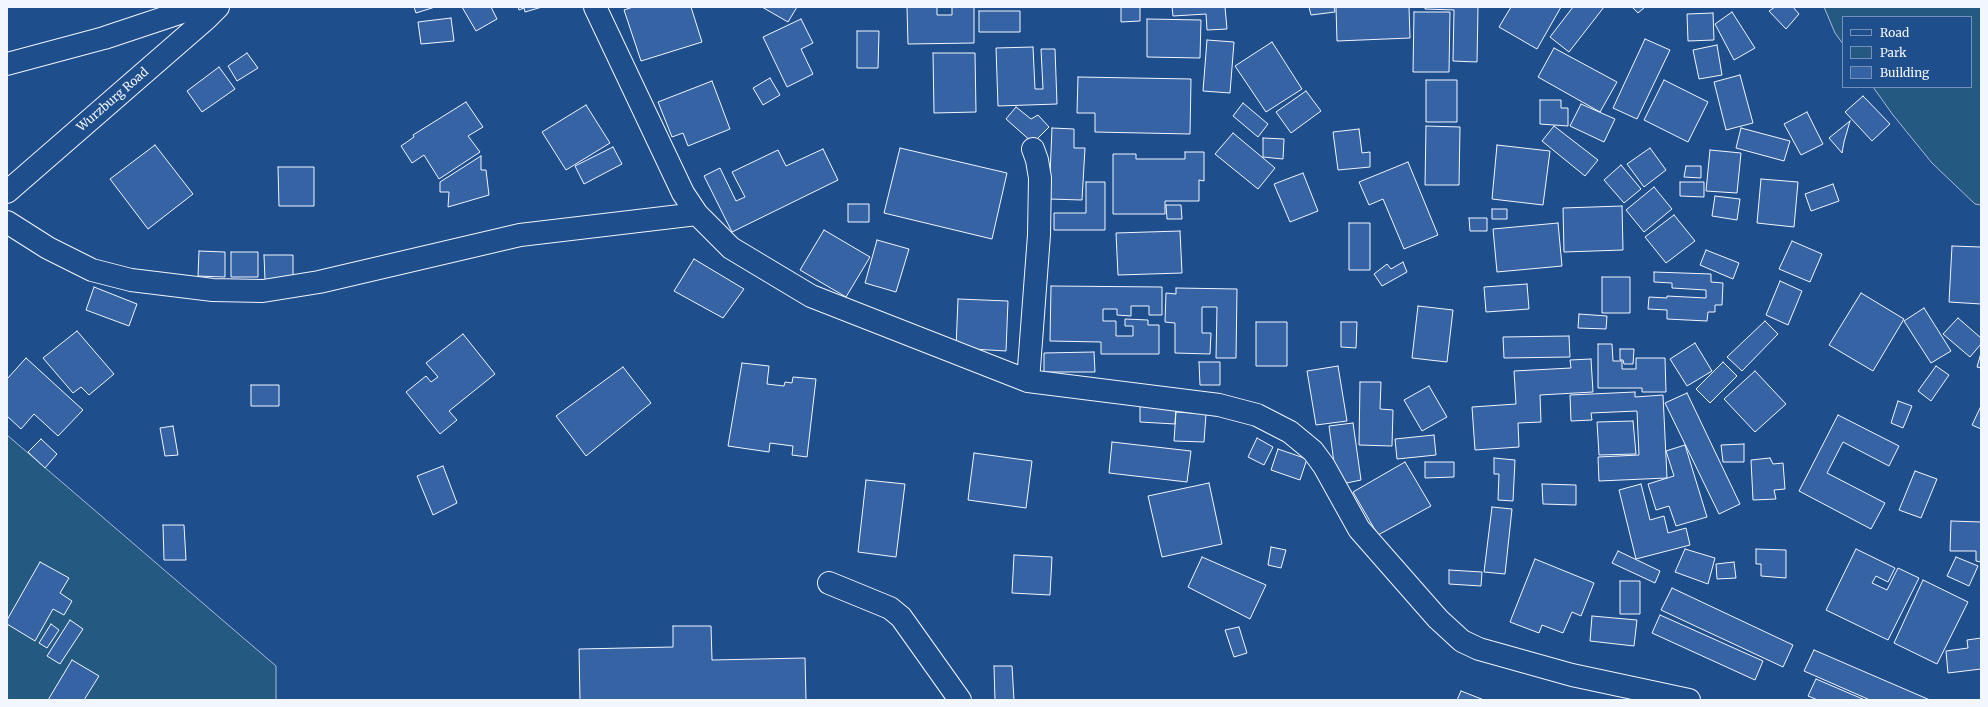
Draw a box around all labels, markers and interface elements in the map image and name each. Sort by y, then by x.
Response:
legend [1842,16,1972,88]
text: Road [1880,25,1909,40]
text: Park [1880,45,1907,60]
street label: Wurzburg Road [74,65,152,135]
text: Building [1880,65,1929,80]

